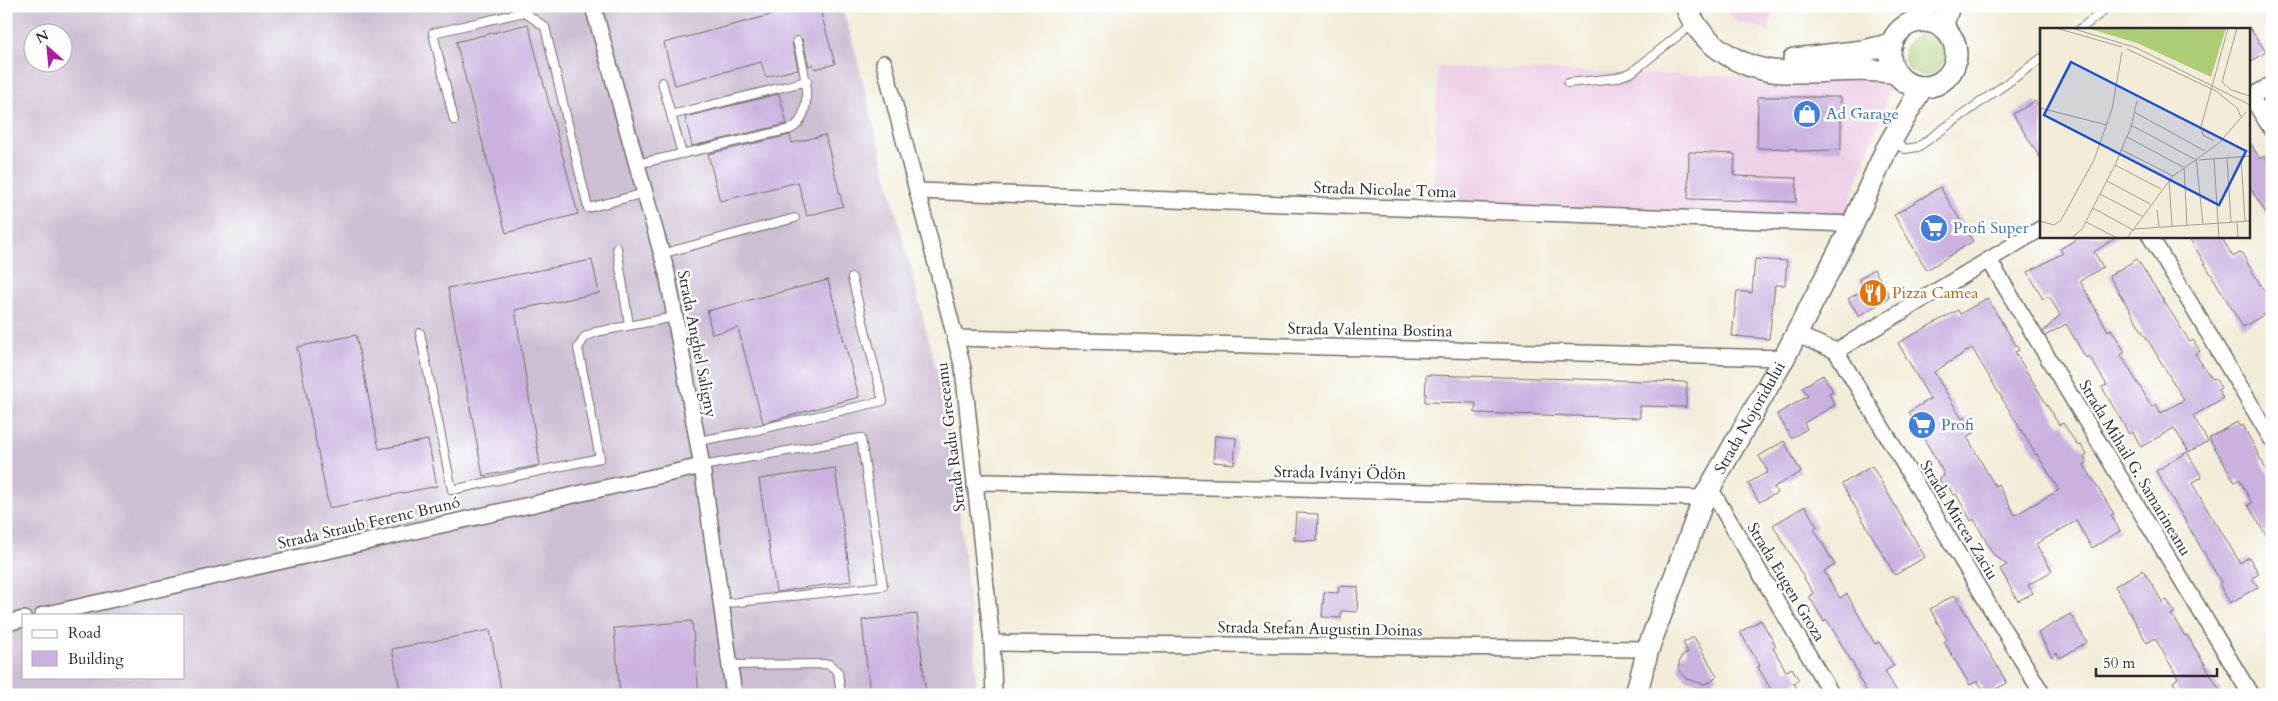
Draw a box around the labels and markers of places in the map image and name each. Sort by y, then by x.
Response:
shop icon: Ad Garage [1792,99,1822,129]
place label: Ad Garage [1826,103,1899,125]
supermarket icon: Profi Super [1919,213,1949,243]
place label: Profi Super [1953,217,2029,239]
restaurant icon: Pizza Camea [1858,278,1888,308]
place label: Pizza Camea [1892,282,1978,304]
supermarket icon: Profi [1907,410,1937,440]
place label: Profi [1941,414,1974,436]

